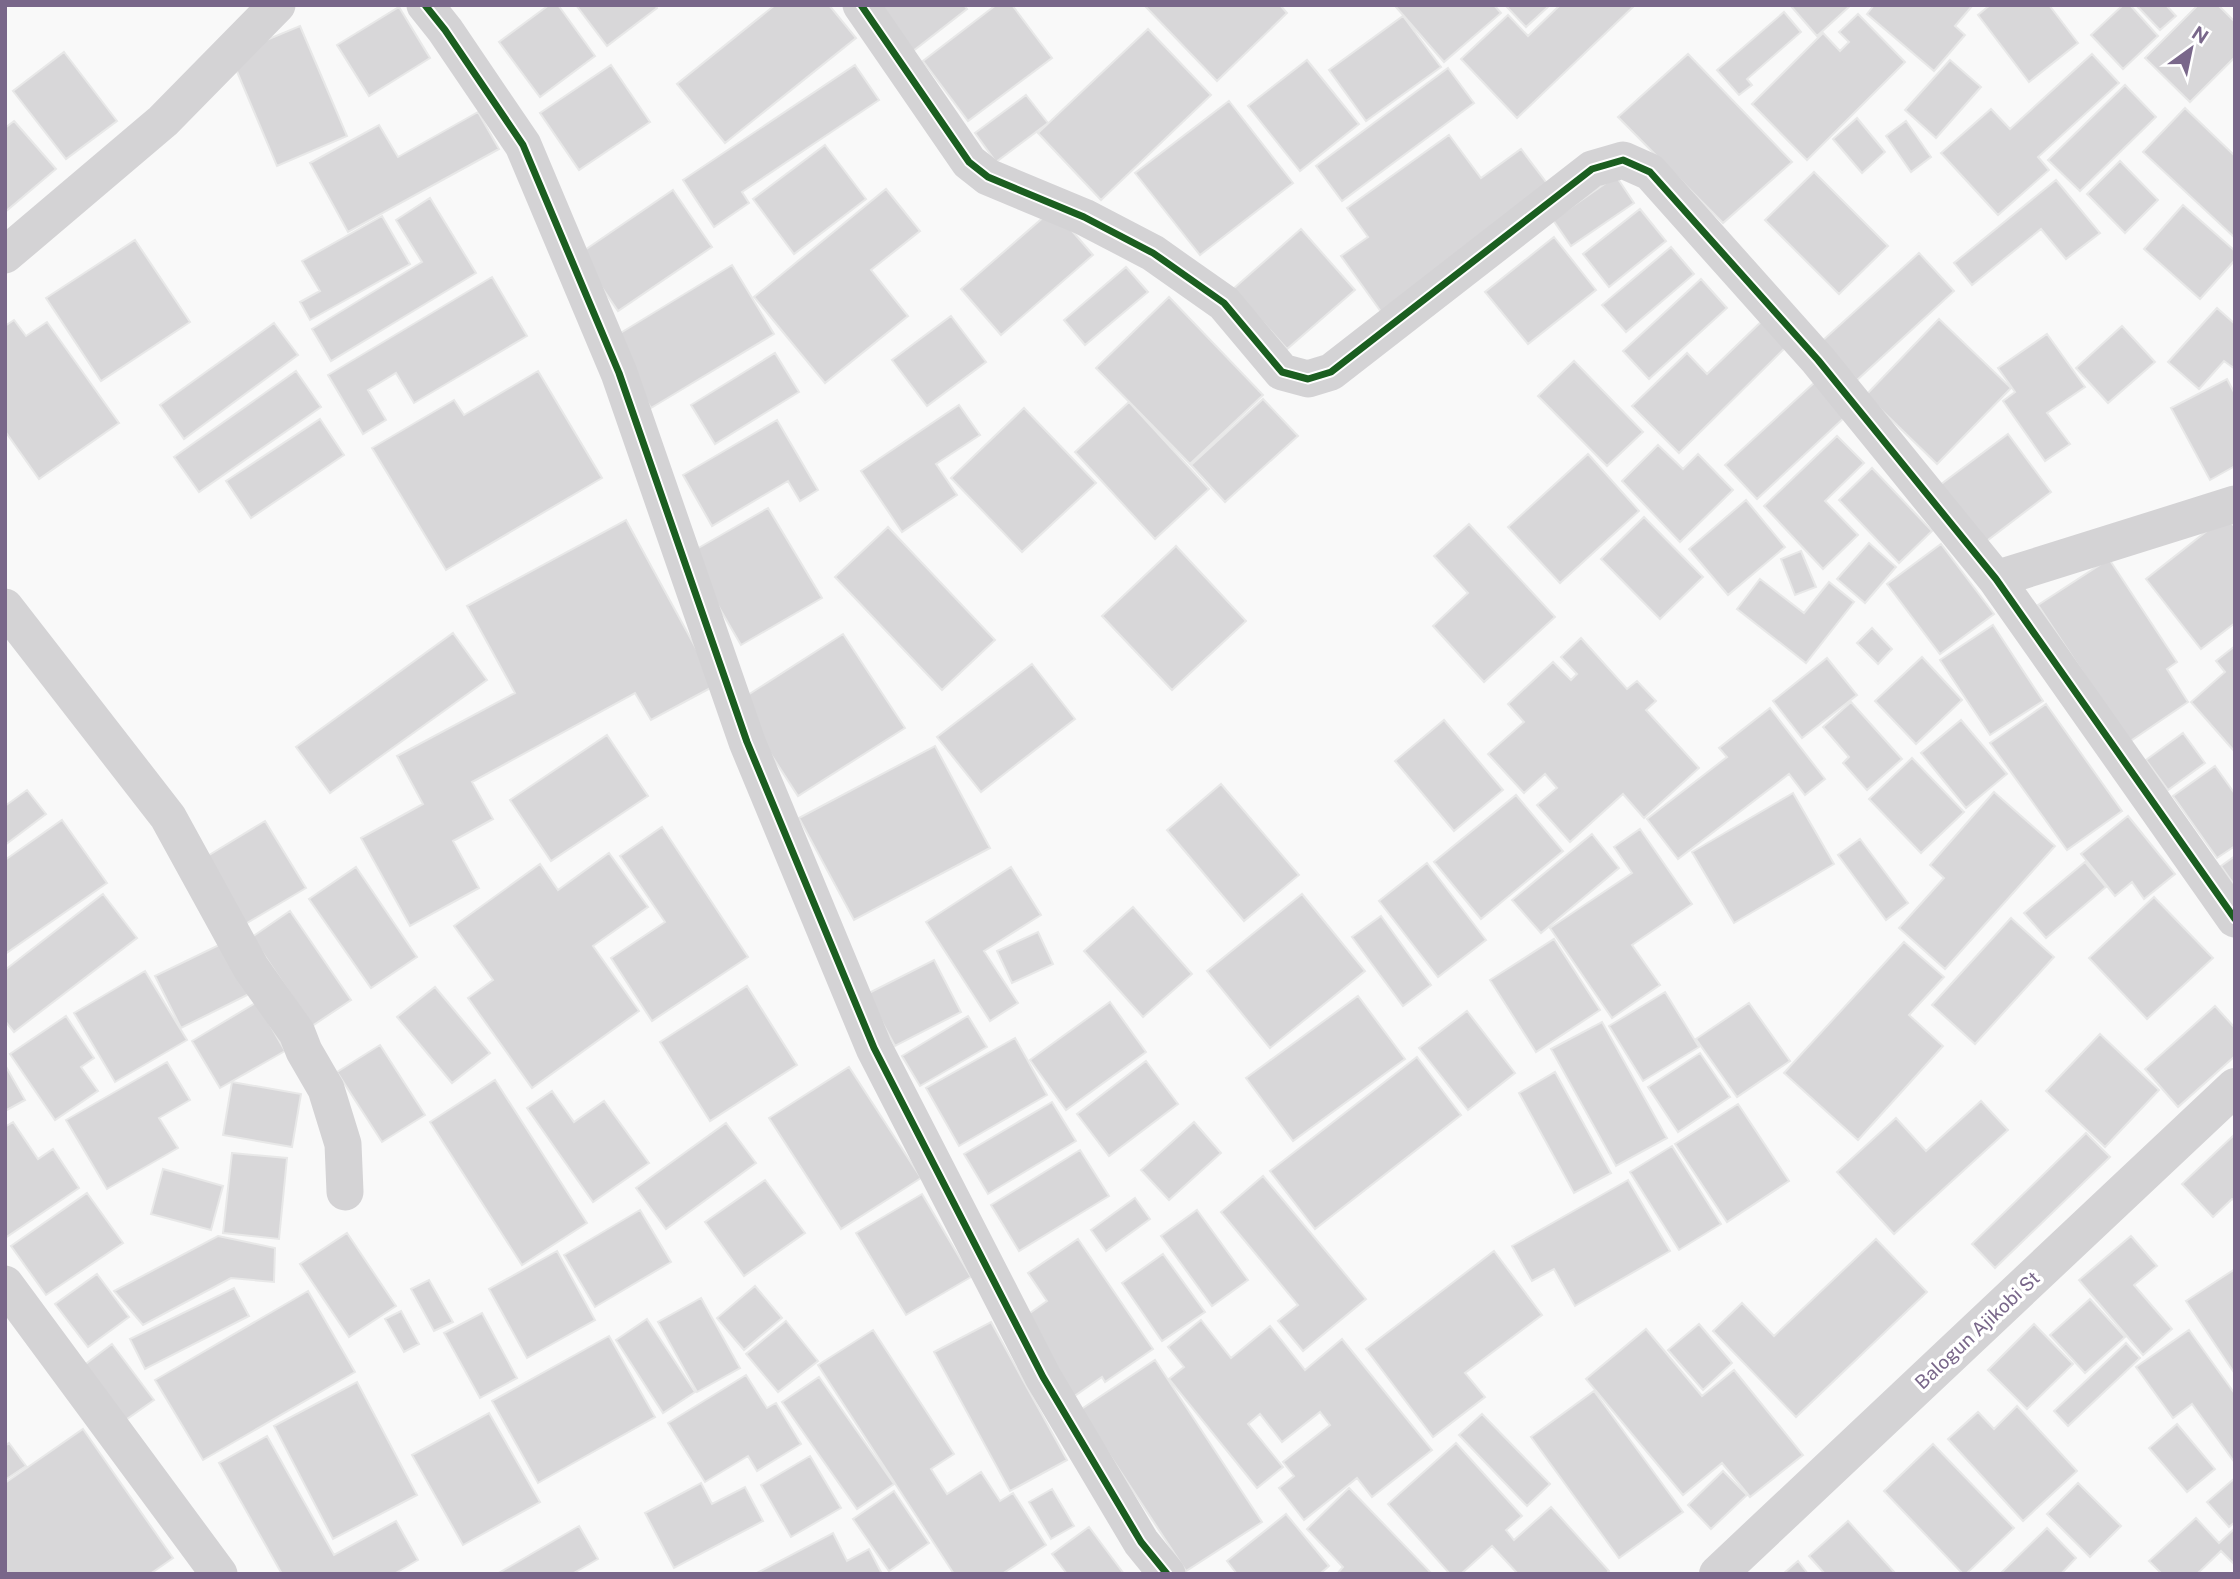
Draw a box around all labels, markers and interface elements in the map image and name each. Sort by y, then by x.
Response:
north arrow [2156,14,2226,84]
text: N [2188,21,2212,48]
street label: Balogun Ajikobi St [1910,1267,2044,1393]

